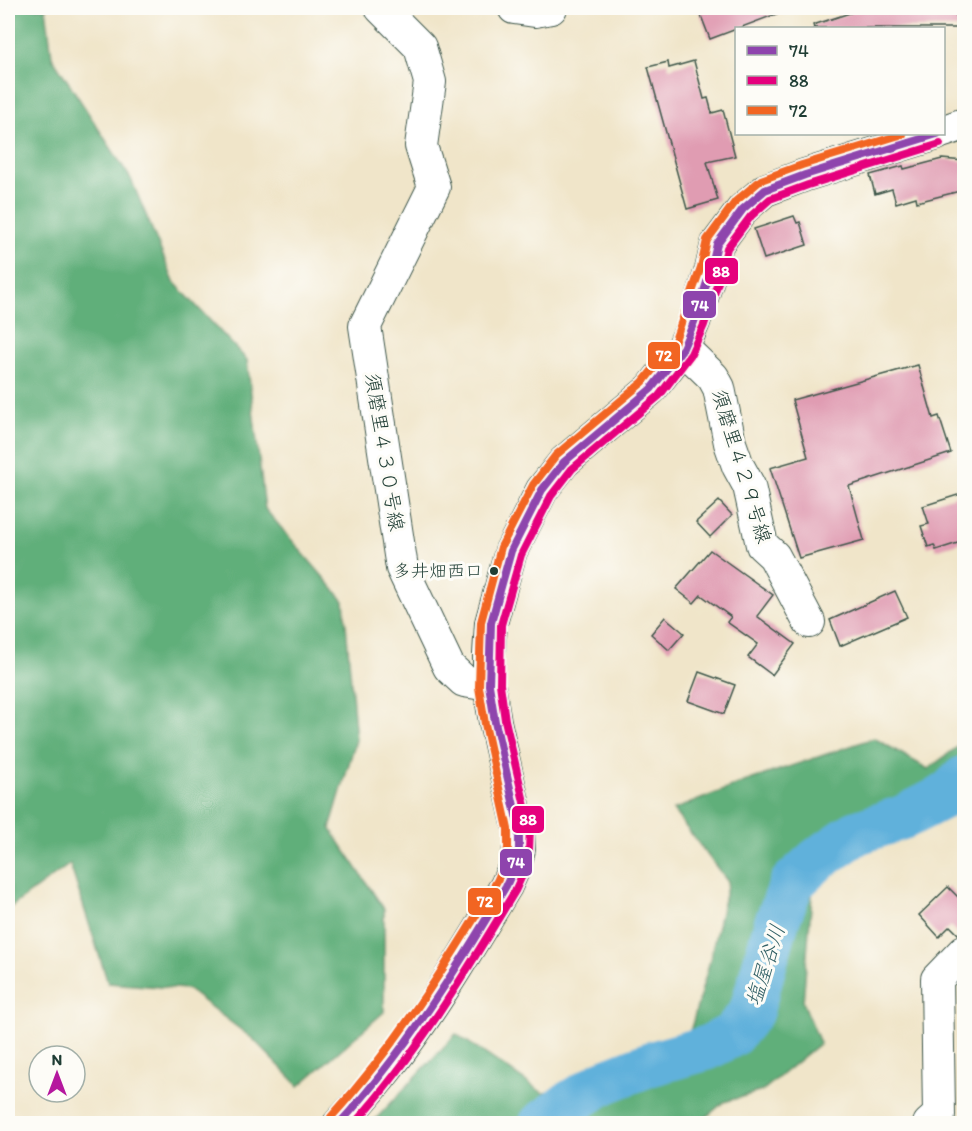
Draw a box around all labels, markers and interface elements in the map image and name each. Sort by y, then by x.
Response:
legend [735,27,945,135]
text: 74 [789,40,809,62]
text: 88 [789,70,809,92]
text: 72 [789,100,808,122]
line badge: 88 [704,257,739,285]
text: 88 [712,262,730,281]
line badge: 74 [682,290,717,319]
text: 74 [690,296,709,315]
line badge: 72 [647,341,681,370]
text: 72 [655,346,673,365]
street label: 須磨里４３０号線 [361,371,409,533]
street label: 須磨里４２９号線 [707,386,777,546]
place label: 多井畑西口 [393,560,483,582]
marker: 多井畑西口 [488,565,500,577]
line badge: 88 [511,805,545,834]
text: 88 [519,810,537,829]
line badge: 74 [499,848,533,877]
text: 74 [506,853,525,872]
line badge: 72 [467,887,502,916]
text: 72 [476,892,494,911]
water label: 塩屋谷川 [740,921,790,1009]
north arrow [27,1044,87,1104]
text: N [52,1050,62,1069]

